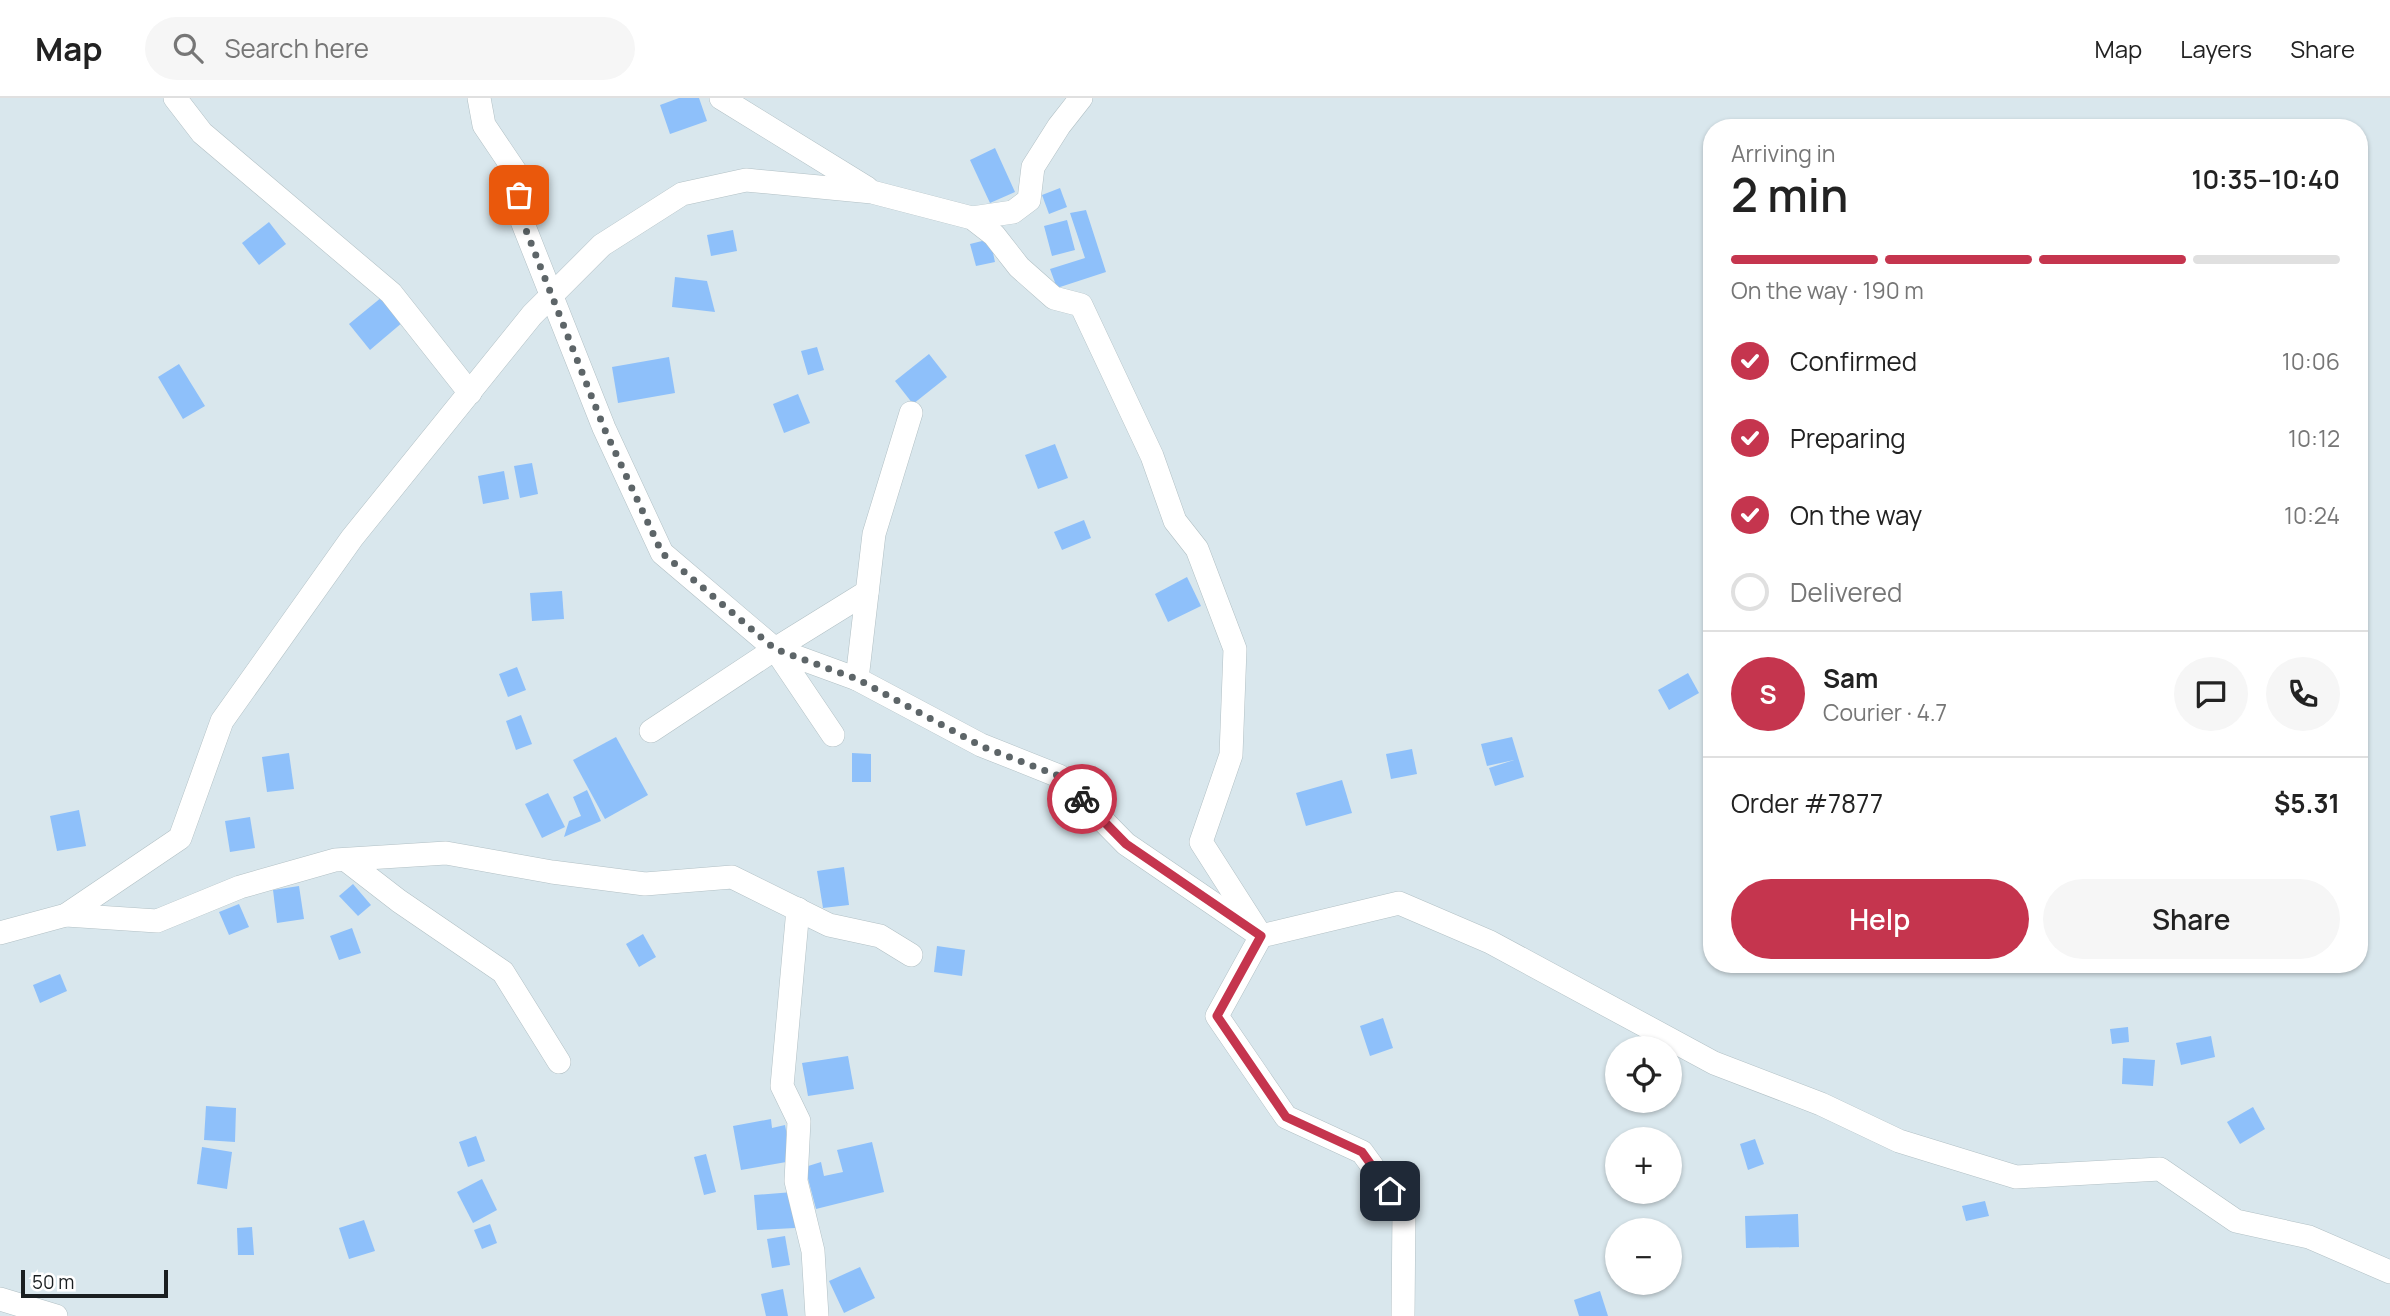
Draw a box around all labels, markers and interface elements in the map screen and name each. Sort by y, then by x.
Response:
search box [145,17,635,80]
text: Map [35,26,103,71]
icon: search [169,29,207,67]
text: Search here [225,30,369,66]
text: Map [2095,32,2142,65]
text: Layers [2180,32,2252,65]
text: Share [2290,32,2355,65]
text: Arriving in [1731,137,1836,169]
text: 10:35–10:40 [2191,161,2340,197]
text: 2 min [1731,163,1848,226]
pin [489,165,549,225]
icon: bag [500,176,538,214]
text: On the way · 190 m [1731,274,1924,306]
icon: check [1731,342,1769,380]
text: Confirmed [1790,343,1917,379]
text: 10:06 [2282,345,2340,377]
icon: check [1731,419,1769,457]
text: Preparing [1790,420,1906,456]
text: 10:12 [2288,422,2340,454]
icon: check [1731,496,1769,534]
text: On the way [1790,497,1922,533]
text: 10:24 [2284,499,2340,531]
text: Delivered [1790,574,1902,610]
button: chat [2174,657,2248,731]
button: phone [2266,657,2340,731]
text: Sam [1823,660,1878,696]
text: S [1759,676,1777,712]
text: Courier · 4.7 [1823,696,1947,728]
courier [1047,764,1117,834]
icon: bike [1063,780,1101,818]
text: Order #7877 [1731,785,1883,821]
text: $5.31 [2274,785,2340,821]
button: Help [1731,879,2029,959]
button: Share [2043,879,2340,959]
map controls [1605,1036,1682,1295]
button: locate [1605,1036,1682,1113]
button: + [1605,1127,1682,1204]
pin [1360,1161,1420,1221]
icon: home [1371,1172,1409,1210]
button: − [1605,1218,1682,1295]
scale bar [21,1267,168,1299]
text: 50 m [32,1269,74,1295]

